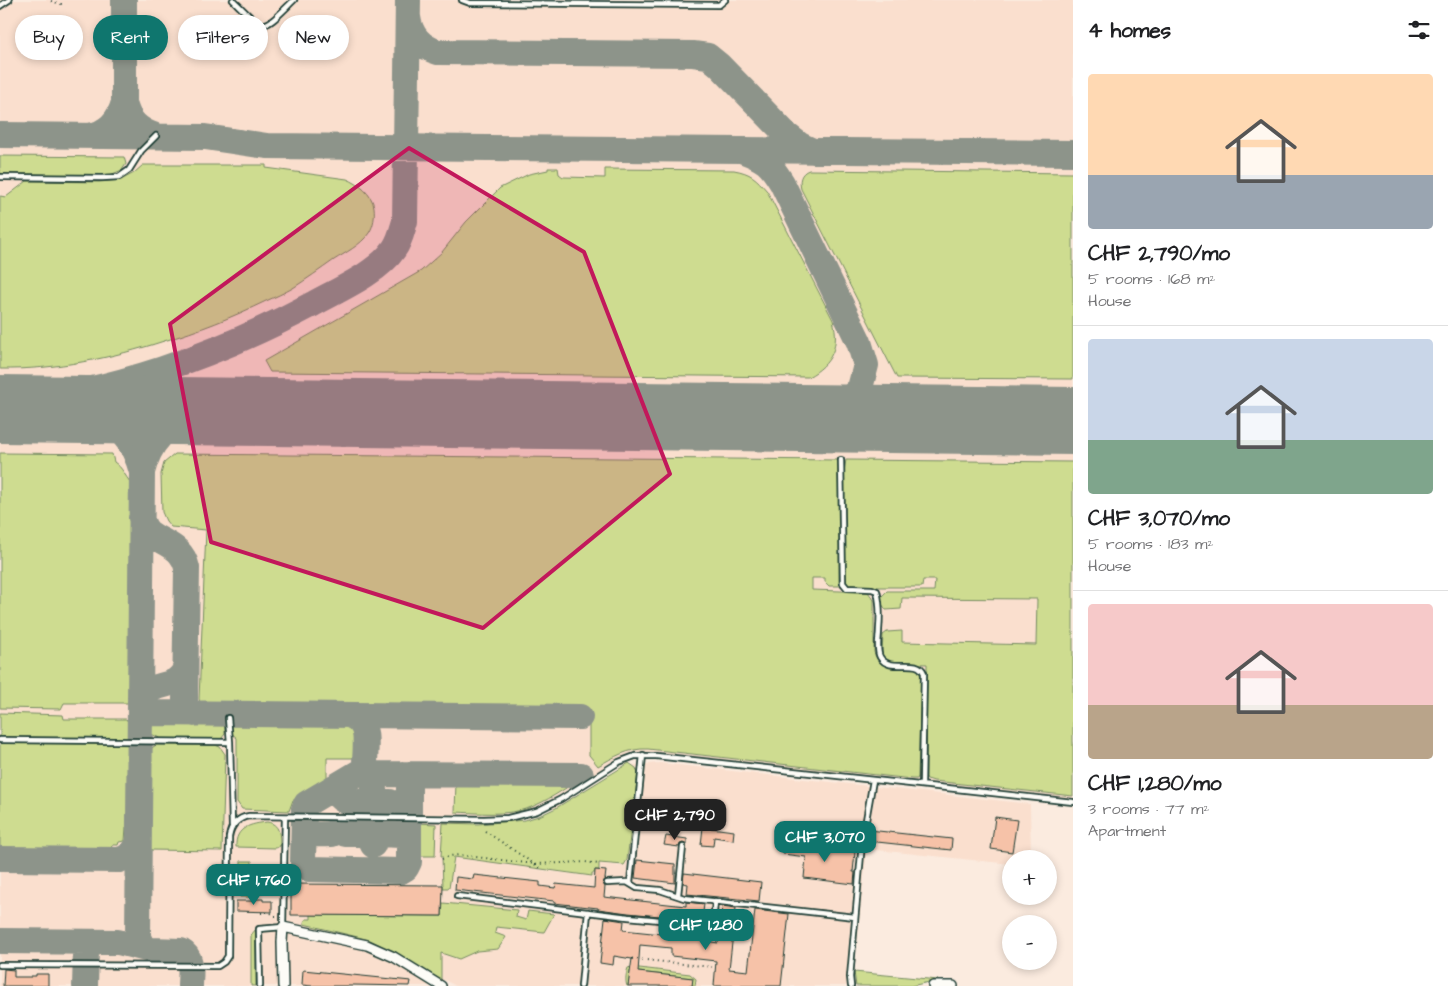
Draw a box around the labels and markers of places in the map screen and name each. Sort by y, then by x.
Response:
pin: CHF 2,790 [618,798,732,841]
pin: CHF 3,070 [768,820,882,863]
pin: CHF 1,760 [197,864,311,906]
pin: CHF 1,280 [649,908,763,951]

